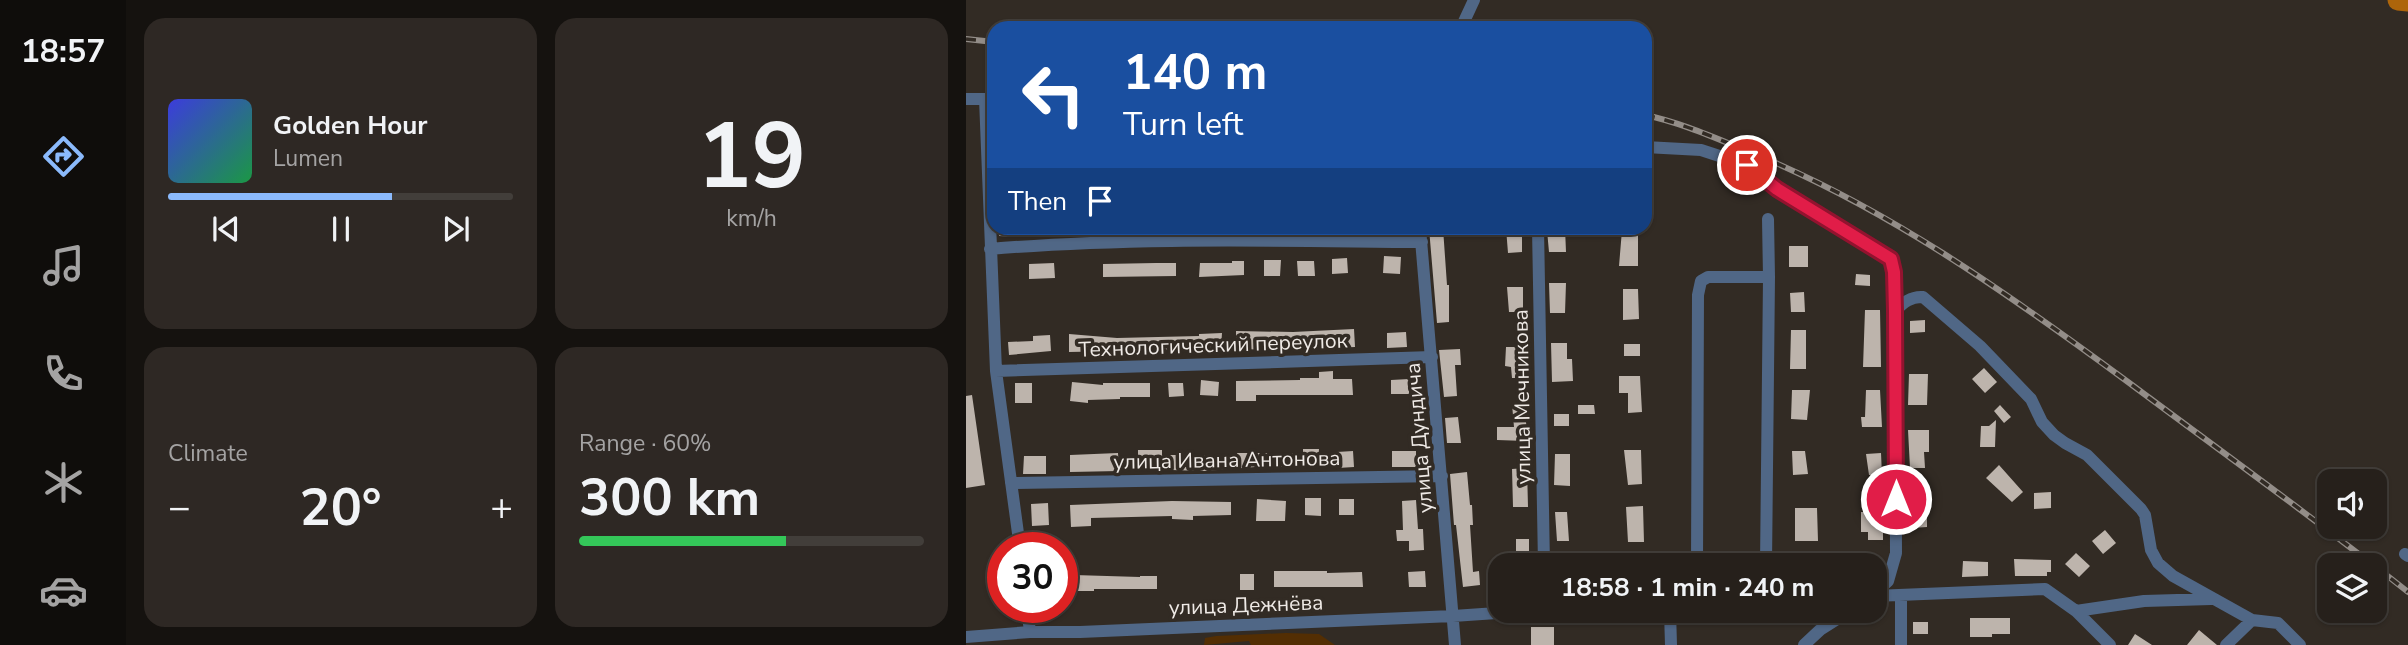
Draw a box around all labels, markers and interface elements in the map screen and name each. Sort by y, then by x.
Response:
text: 18:57 [21,30,105,73]
text: 140 m [1123,39,1267,106]
icon: left [1008,49,1099,140]
text: 19 [697,95,806,219]
text: Turn left [1123,103,1243,146]
text: Golden Hour [273,108,428,143]
icon: directions [39,132,88,181]
pin [1717,135,1777,195]
text: Lumen [273,143,343,174]
icon: arrive [1728,146,1766,184]
icon: arrive [1081,182,1119,220]
text: Then [1008,184,1067,219]
text: km/h [726,203,777,234]
icon: previous [207,210,245,248]
icon: pause [322,210,360,248]
icon: next [437,210,475,248]
icon: music [39,241,88,290]
street label: улица Мечникова [1506,309,1538,485]
street label: Технологический переулок [1078,326,1349,364]
icon: phone [39,349,88,398]
street label: улица Дундича [1398,362,1440,514]
text: Range · 60% [579,428,711,459]
text: Climate [168,438,248,469]
street label: улица Ивана Антонова [1113,444,1341,476]
icon: climate [39,458,88,507]
text: 300 km [579,462,760,533]
position arrow [1859,462,1933,536]
map controls [2317,469,2387,623]
button: sound [2317,469,2387,539]
text: 20° [299,472,382,543]
text: − [168,482,191,533]
text: + [490,482,513,533]
speed limit sign: 30 [987,532,1078,623]
button: layers [2317,553,2387,623]
icon: car [39,566,88,615]
text: 18:58 · 1 min · 240 m [1561,570,1814,605]
street label: улица Дежнёва [1168,588,1324,622]

